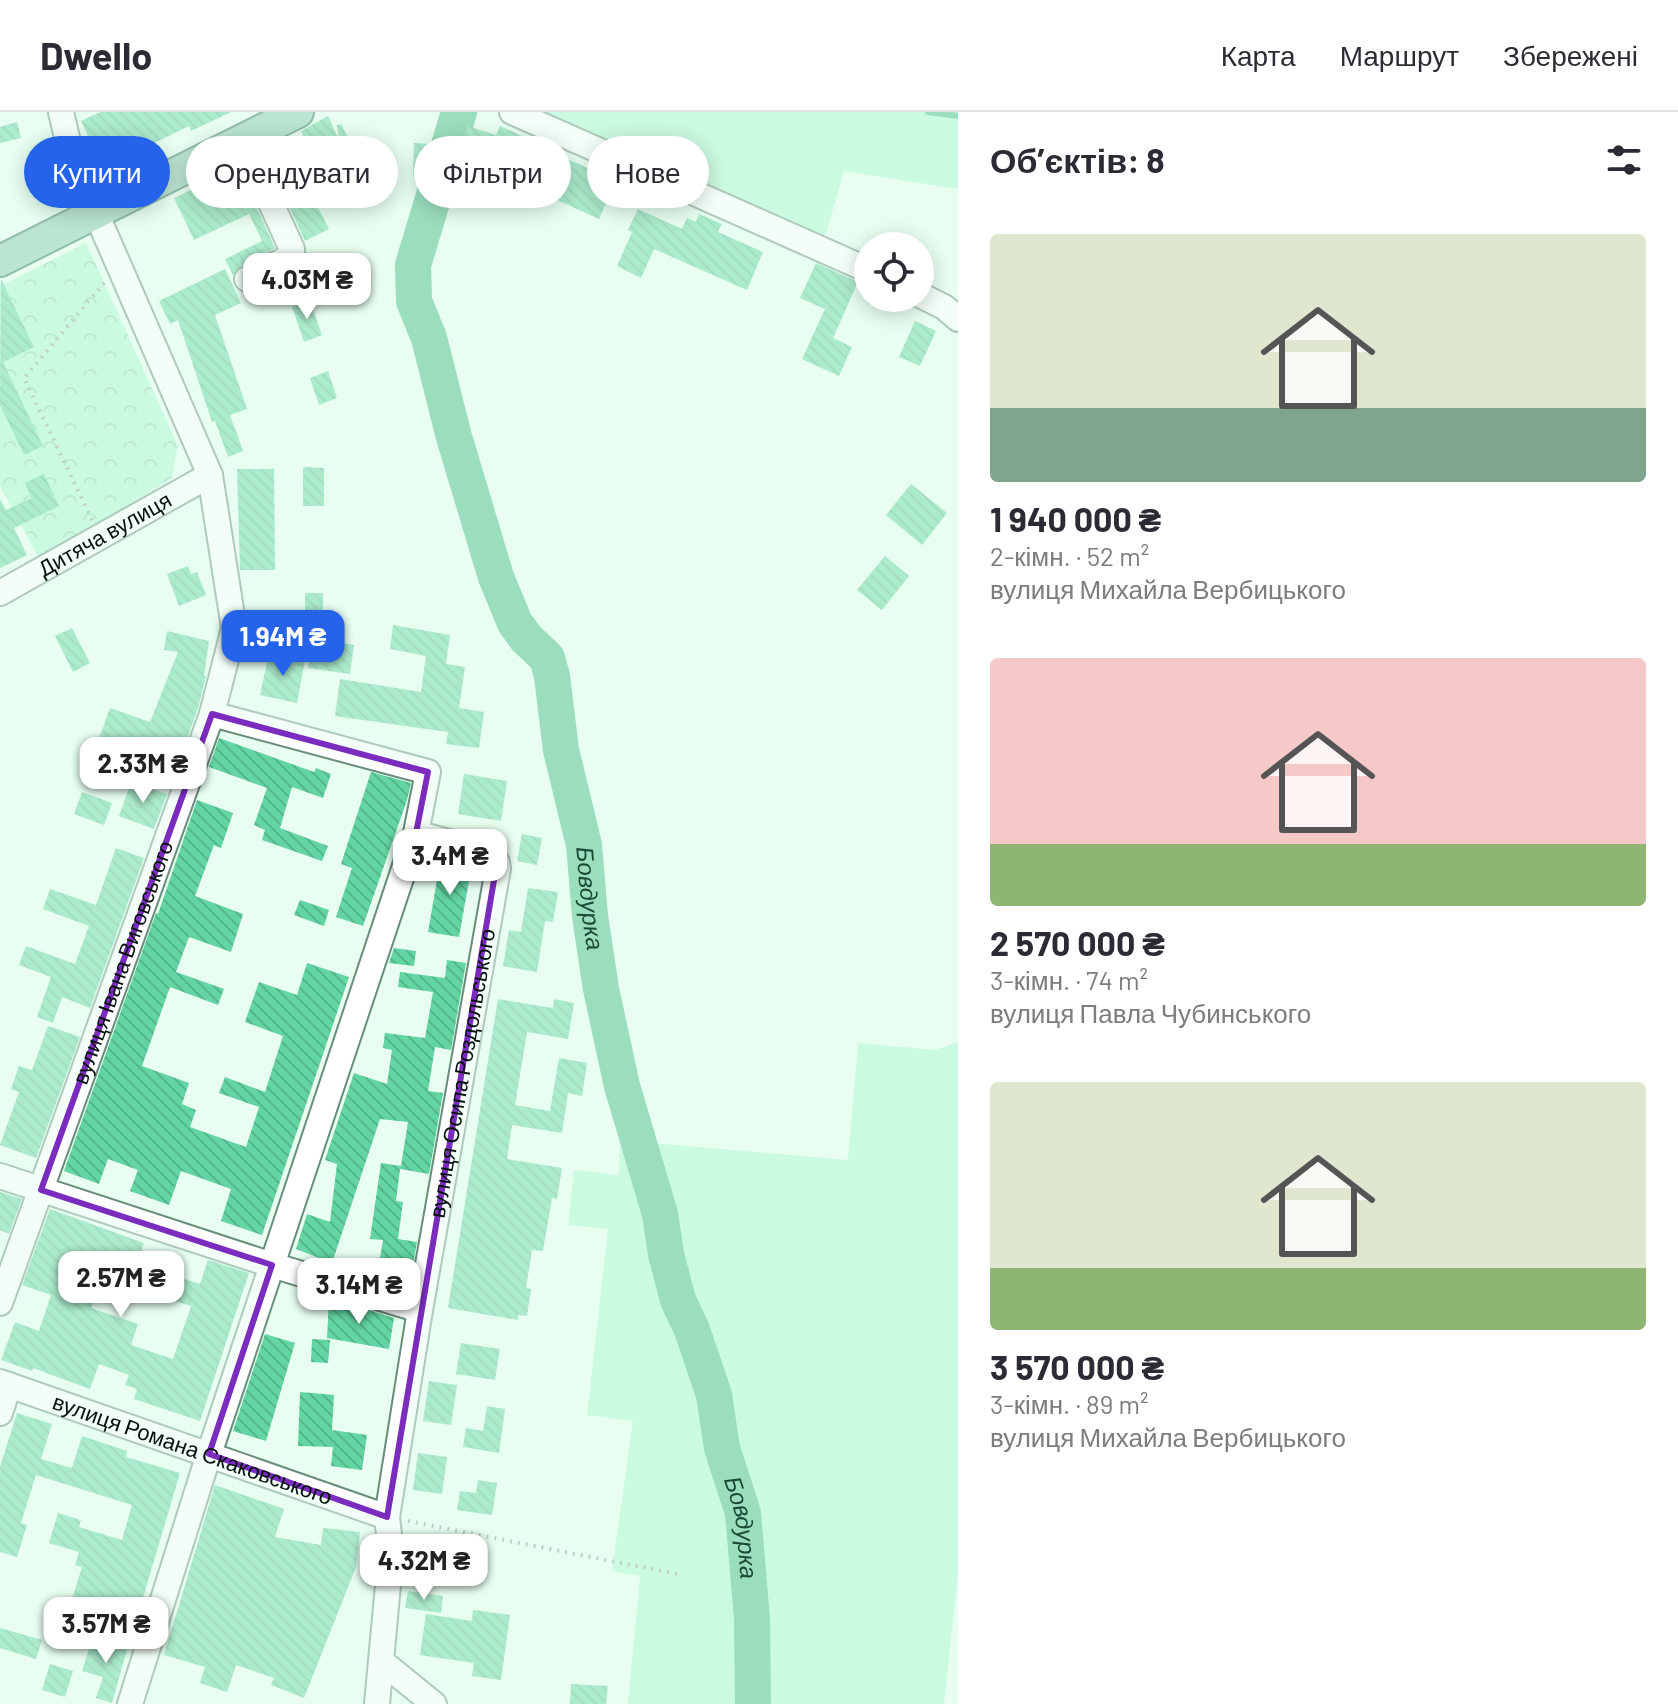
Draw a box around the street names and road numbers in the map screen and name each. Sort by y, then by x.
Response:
street label: Дитяча вулиця [33,486,175,582]
street label: вулиця Івана Виговського [66,837,177,1087]
street label: вулиця Осипа Роздольського [423,926,499,1220]
street label: вулиця Романа Скаковського [50,1388,336,1509]

